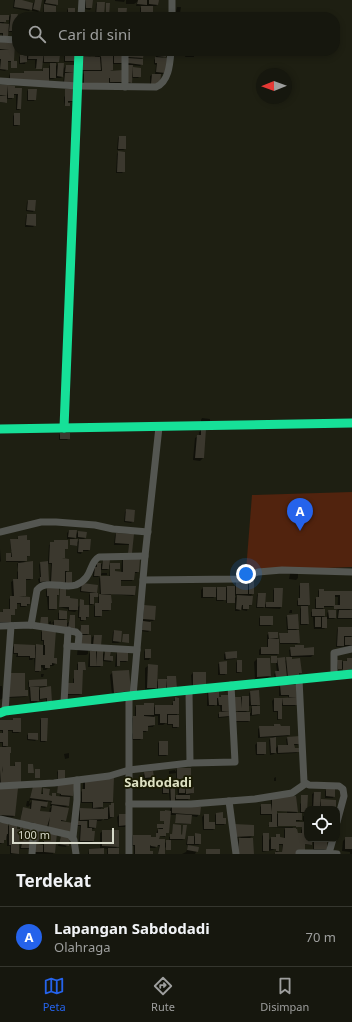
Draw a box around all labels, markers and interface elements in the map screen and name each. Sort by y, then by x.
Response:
search box [12,12,340,56]
icon: search [26,23,48,45]
text: Cari di sini [58,24,131,44]
north arrow [256,68,292,104]
pin: A [287,498,313,531]
your location [236,564,256,584]
district label: Sabdodadi [124,773,192,791]
map controls [304,806,340,842]
button: locate [304,806,340,842]
scale bar [12,826,114,845]
text: 100 m [18,827,50,842]
text: Terdekat [16,869,91,892]
text: Lapangan Sabdodadi [54,918,210,938]
text: A [25,928,34,946]
text: 70 m [306,928,336,946]
text: Olahraga [54,938,111,956]
tab: Peta [43,975,66,1014]
tab: Rute [151,975,175,1014]
tab: Disimpan [260,975,309,1014]

